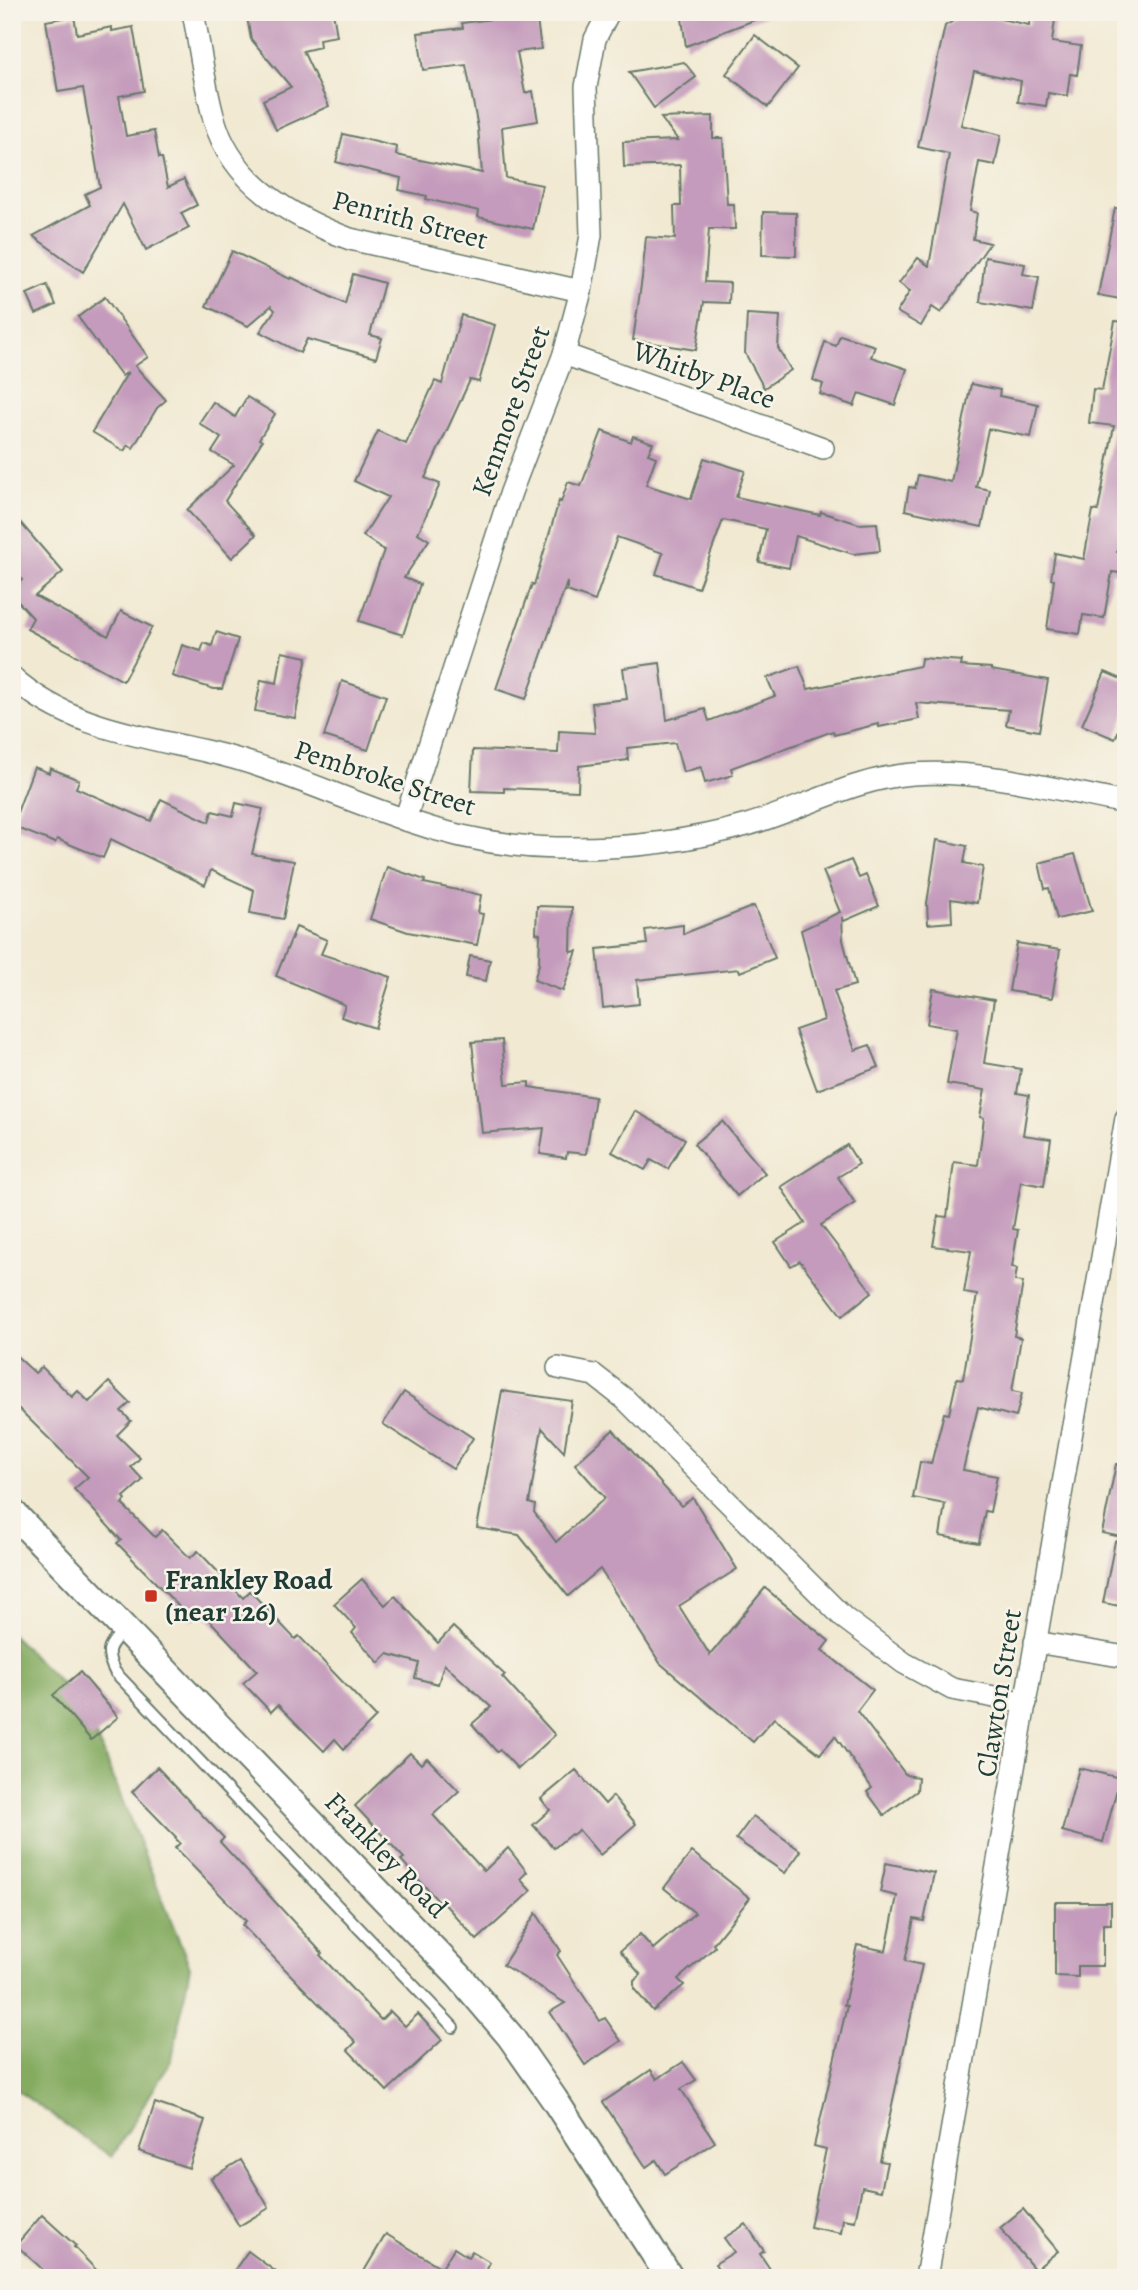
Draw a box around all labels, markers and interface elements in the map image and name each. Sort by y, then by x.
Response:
street label: Penrith Street [328,181,492,259]
street label: Kenmore Street [462,320,560,502]
street label: Whitby Place [627,331,781,418]
street label: Pembroke Street [289,731,481,825]
place label: Frankley Road (near 126) [165,1561,334,1631]
marker: Frankley Road (near 126) [143,1588,159,1604]
street label: Clawton Street [967,1606,1031,1780]
street label: Frankley Road [316,1783,457,1927]

